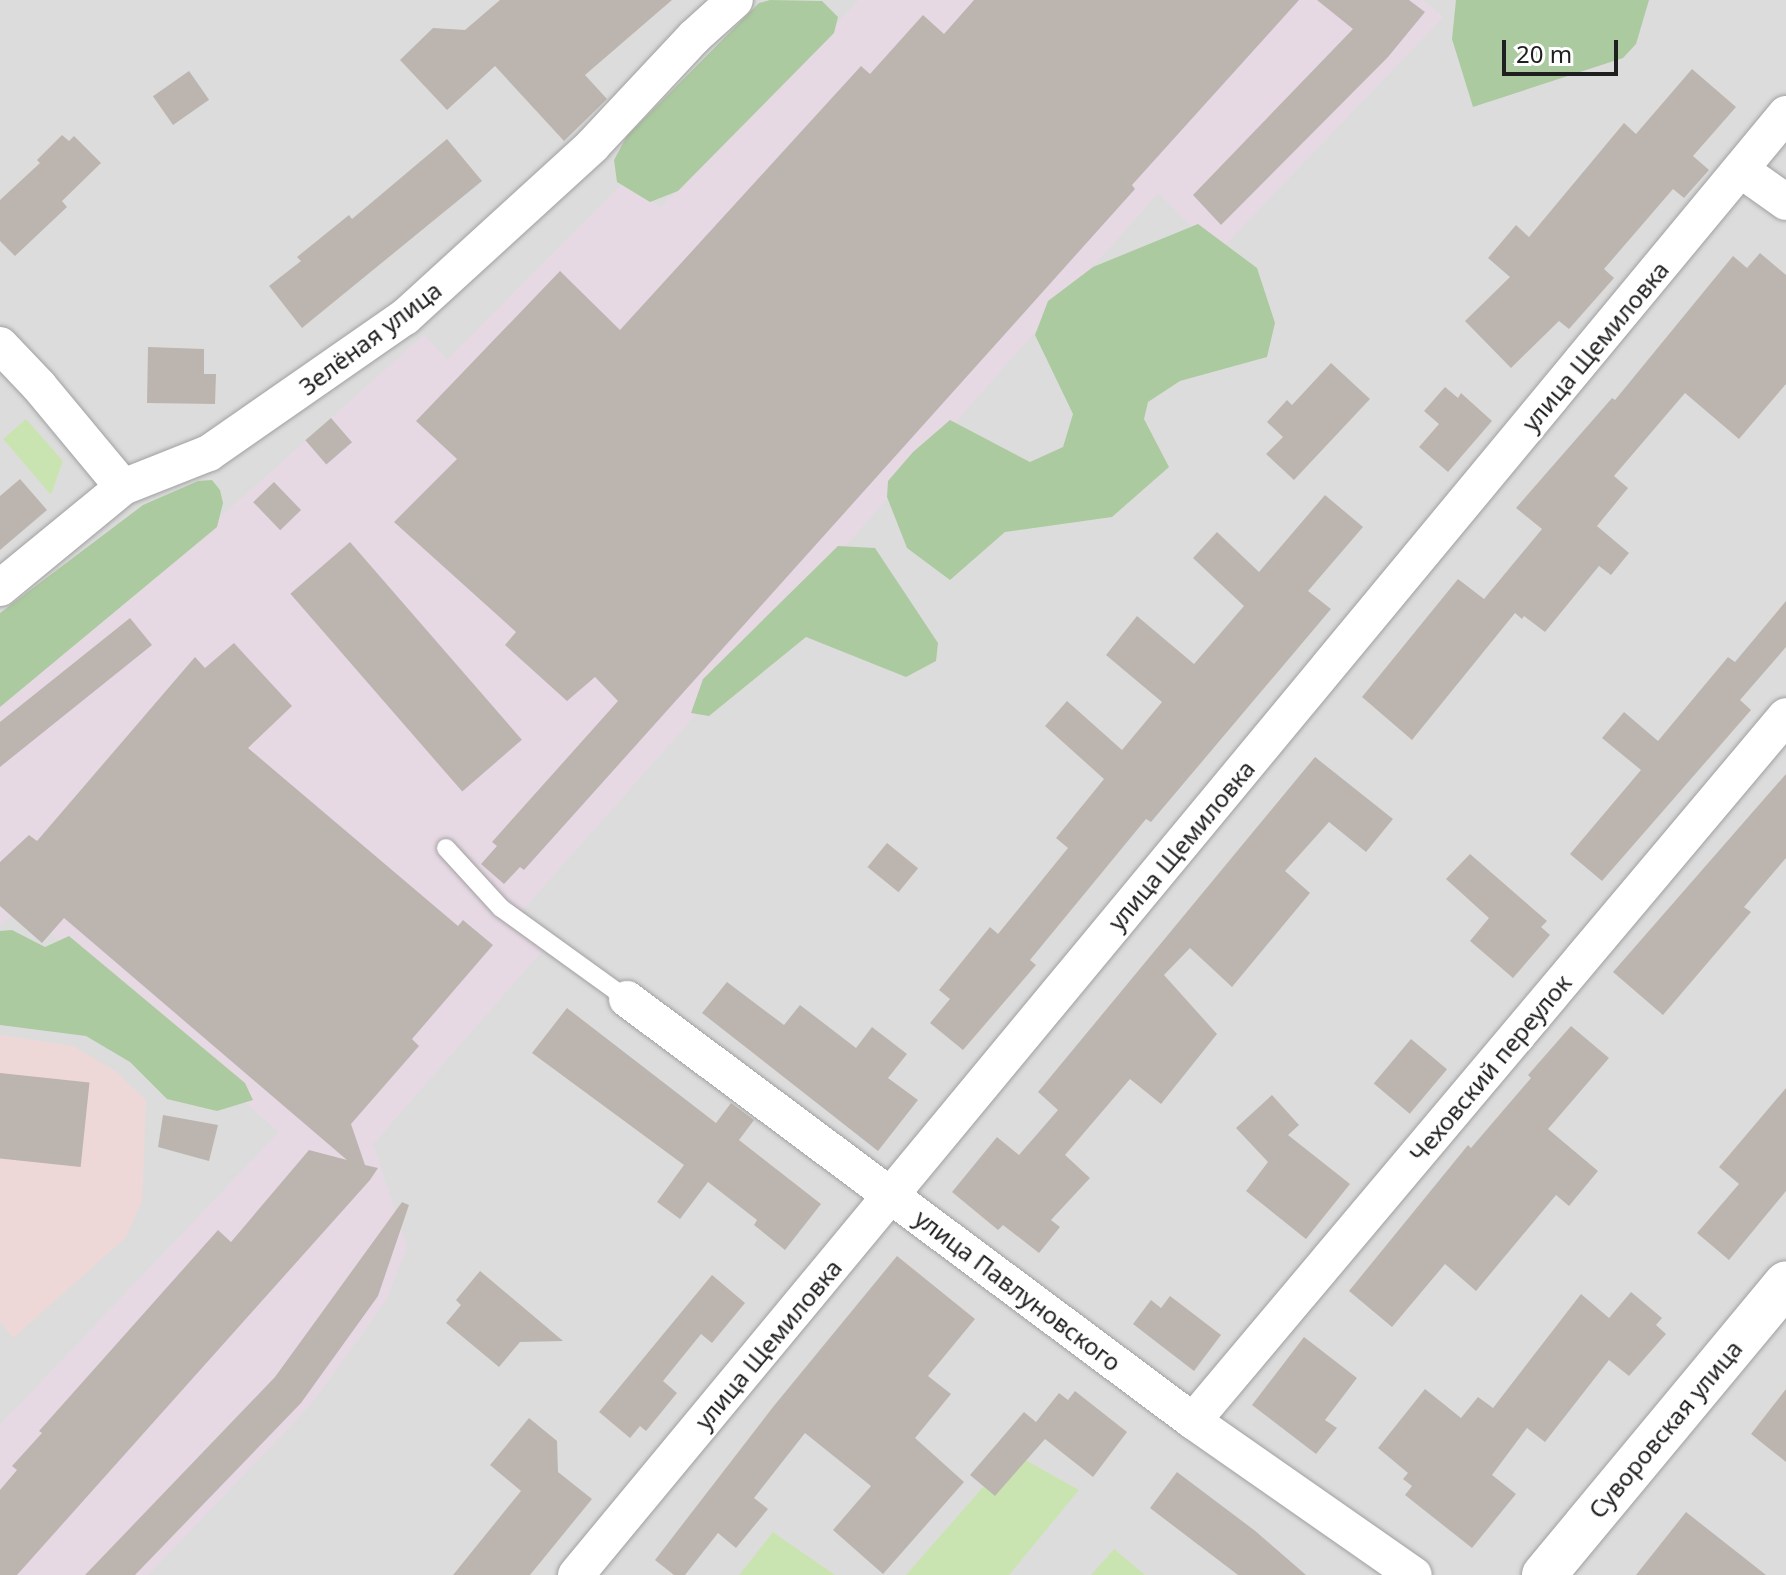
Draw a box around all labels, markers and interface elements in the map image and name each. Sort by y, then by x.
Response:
scale bar [1506,24,1622,74]
text: 20 m [1516,37,1572,70]
street label: улица Щемиловка [1516,255,1674,437]
street label: Зелёная улица [293,275,447,401]
street label: улица Щемиловка [1102,754,1260,936]
street label: Чеховский переулок [1403,968,1577,1168]
street label: улица Павлуновского [909,1203,1127,1377]
street label: улица Щемиловка [689,1253,847,1435]
street label: Суворовская улица [1582,1334,1748,1524]

